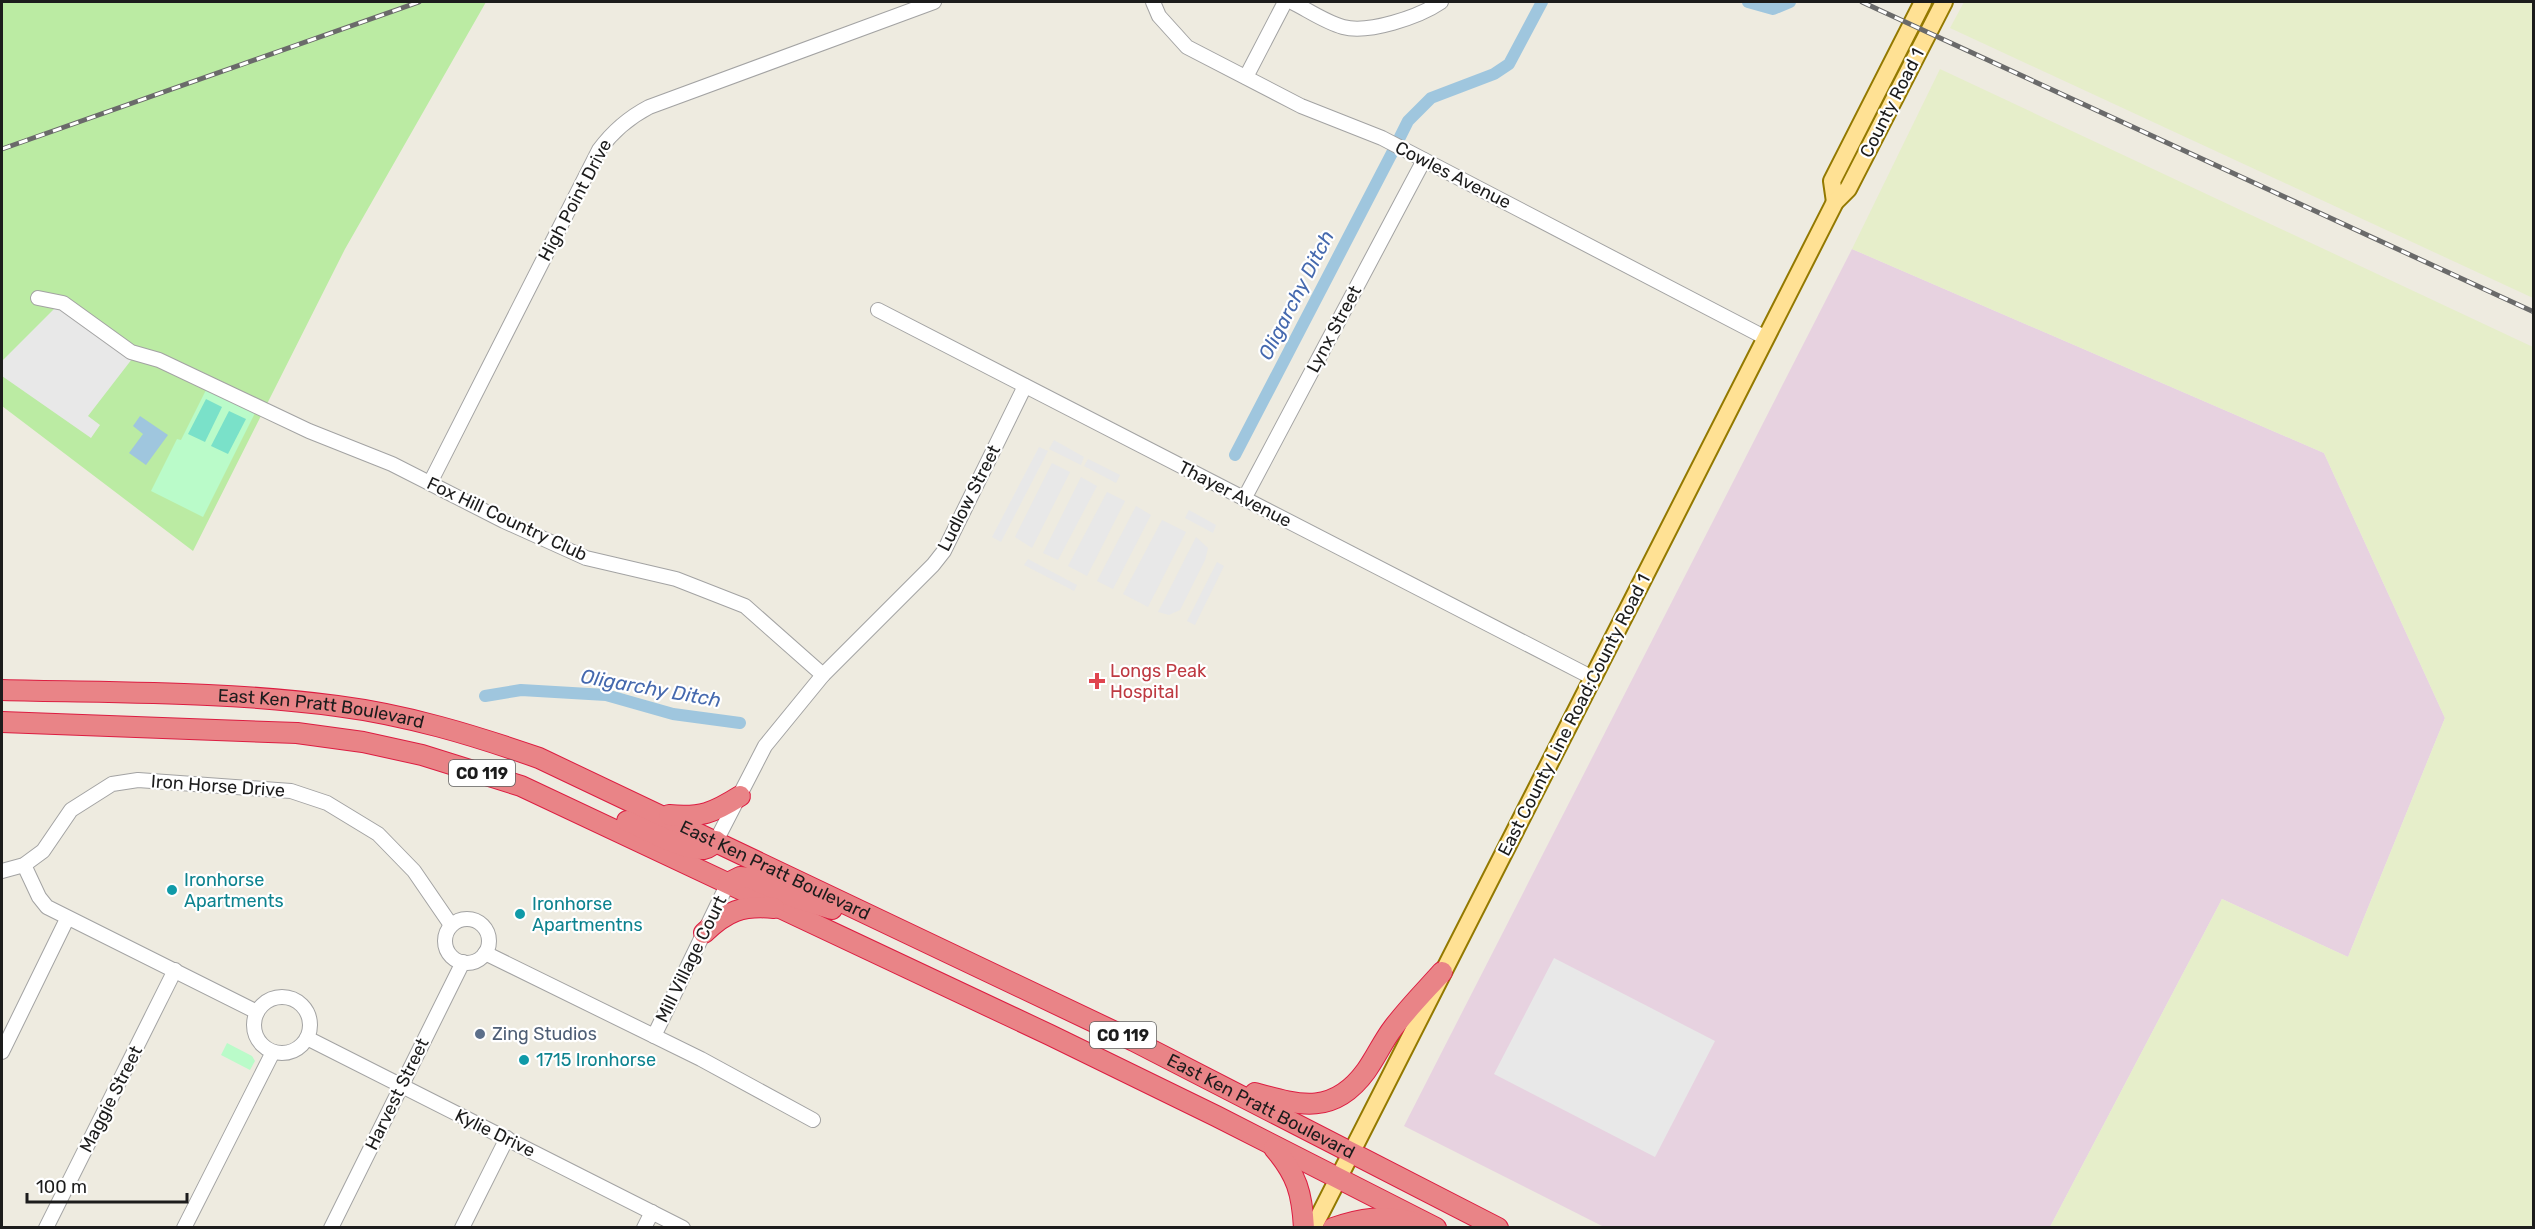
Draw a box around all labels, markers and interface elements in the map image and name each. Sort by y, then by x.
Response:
street label: County Road 1 [1855,45,1929,161]
street label: High Point Drive [534,135,616,265]
street label: Cowles Avenue [1391,136,1515,214]
water label: Oligarchy Ditch [1253,226,1339,364]
street label: Lynx Street [1302,282,1366,376]
street label: Ludlow Street [933,441,1005,555]
street label: Thayer Avenue [1175,456,1295,532]
street label: Fox Hill Country Club [423,472,591,566]
street label: East County Line Road;County Road 1 [1493,570,1655,860]
place label: Longs Peak Hospital [1110,660,1207,703]
water label: Oligarchy Ditch [579,664,723,712]
marker: Longs Peak Hospital [1088,672,1106,690]
street label: East Ken Pratt Boulevard [217,684,426,733]
road number: CO 119 [449,760,515,786]
street label: Iron Horse Drive [150,770,286,802]
street label: East Ken Pratt Boulevard [676,816,874,925]
place label: Ironhorse Apartments [184,869,284,912]
marker: Ironhorse Apartments [165,883,179,897]
street label: Mill Village Court [651,892,731,1026]
place label: Ironhorse Apartmentns [532,893,643,936]
marker: Ironhorse Apartmentns [513,907,527,921]
road number: CO 119 [1090,1022,1156,1048]
place label: Zing Studios [492,1023,597,1045]
marker: Zing Studios [473,1027,487,1041]
street label: Harvest Street [360,1034,434,1154]
street label: Maggie Street [75,1042,147,1156]
place label: 1715 Ironhorse [536,1049,656,1071]
street label: East Ken Pratt Boulevard [1163,1049,1358,1164]
marker: 1715 Ironhorse [517,1053,531,1067]
street label: Kylie Drive [451,1104,539,1162]
scale bar [27,1166,188,1204]
text: 100 m [36,1176,87,1198]

